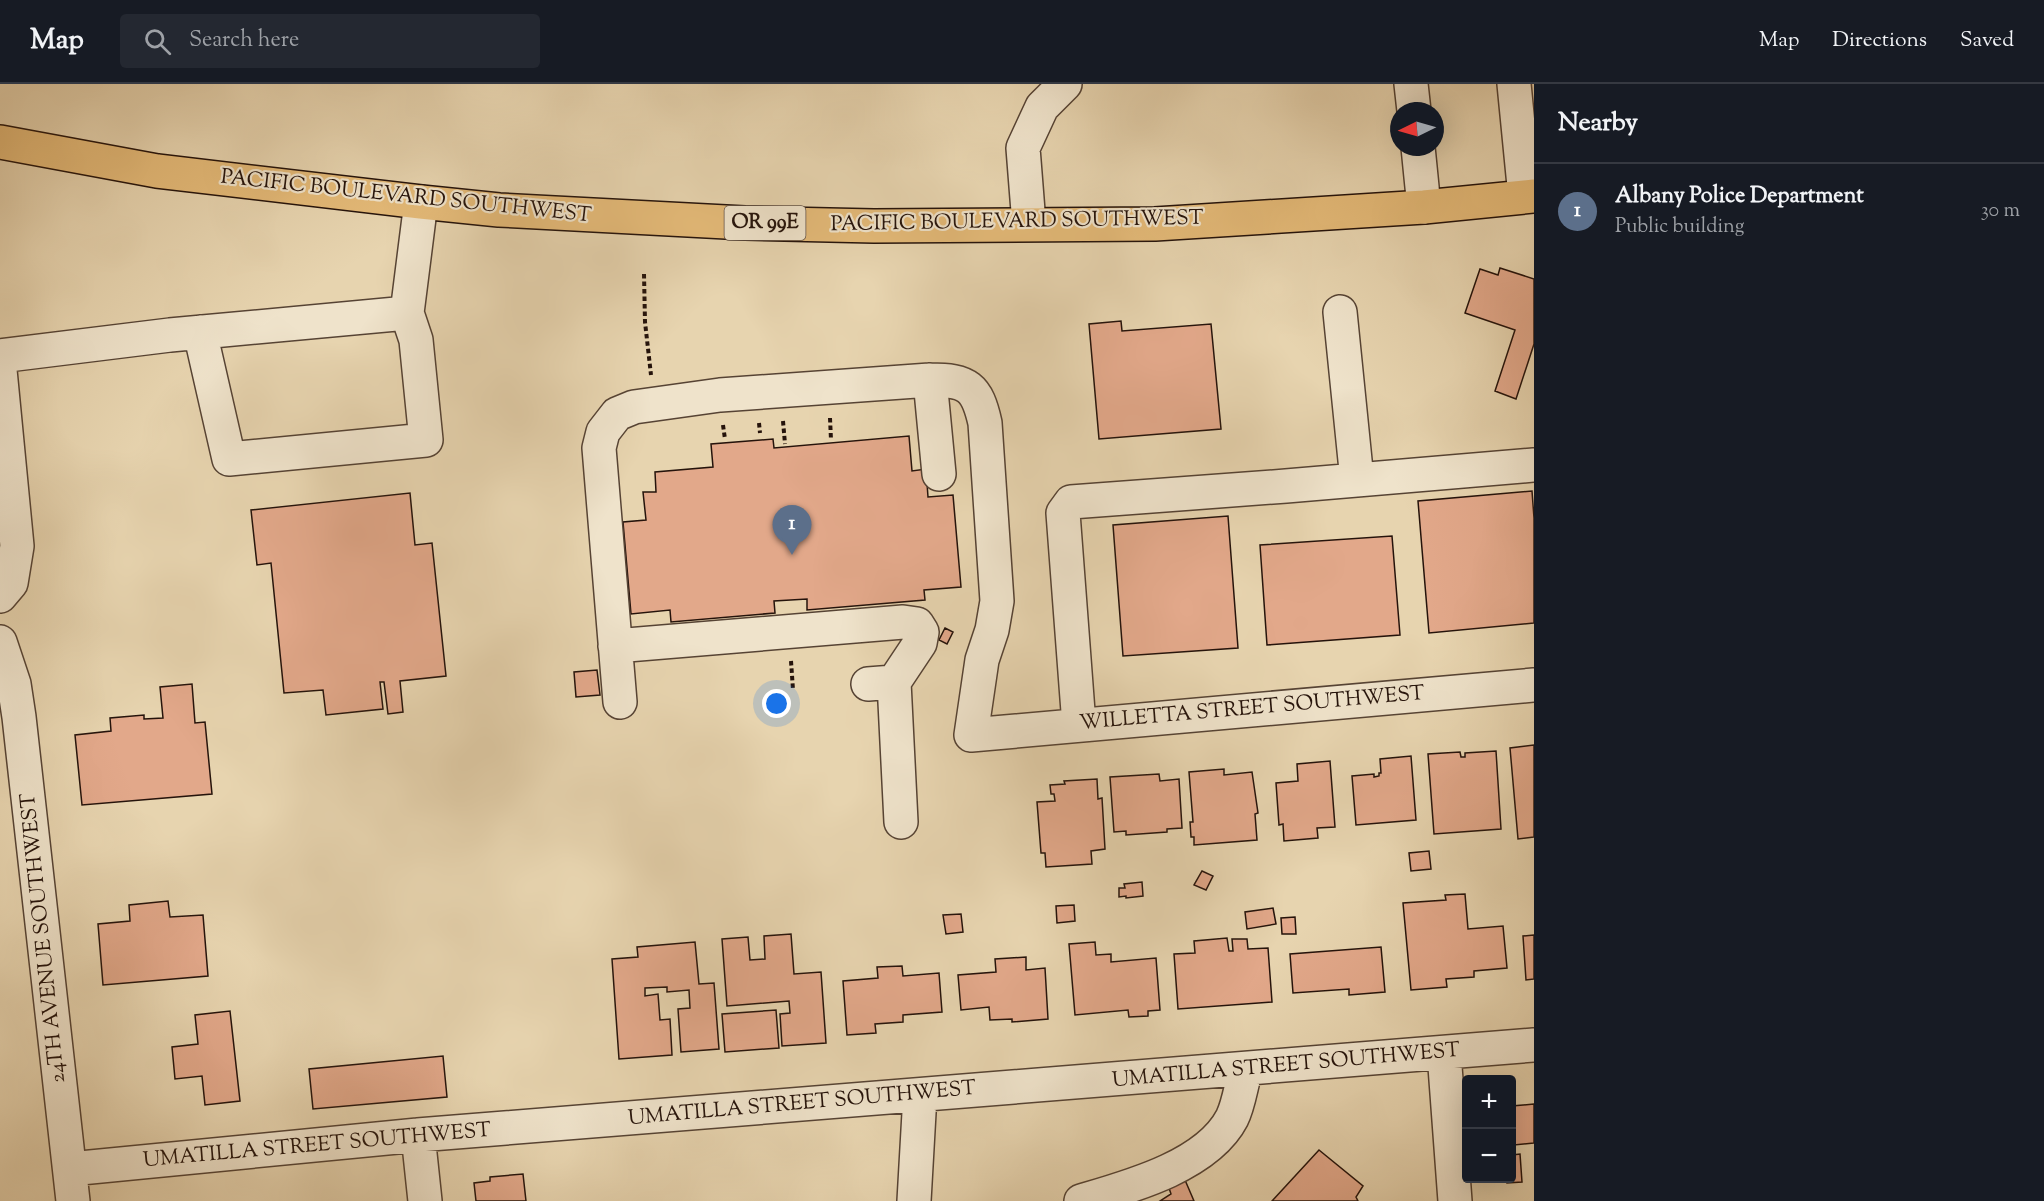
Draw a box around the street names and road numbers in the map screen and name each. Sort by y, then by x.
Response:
street label: PACIFIC BOULEVARD SOUTHWEST [219,163,593,231]
street label: PACIFIC BOULEVARD SOUTHWEST [830,204,1204,240]
road number: OR 99E [724,206,806,240]
street label: WILLETTA STREET SOUTHWEST [1078,679,1426,739]
street label: 24TH AVENUE SOUTHWEST [14,791,74,1084]
street label: UMATILLA STREET SOUTHWEST [1111,1036,1462,1096]
street label: UMATILLA STREET SOUTHWEST [627,1074,978,1134]
street label: UMATILLA STREET SOUTHWEST [142,1116,493,1176]

